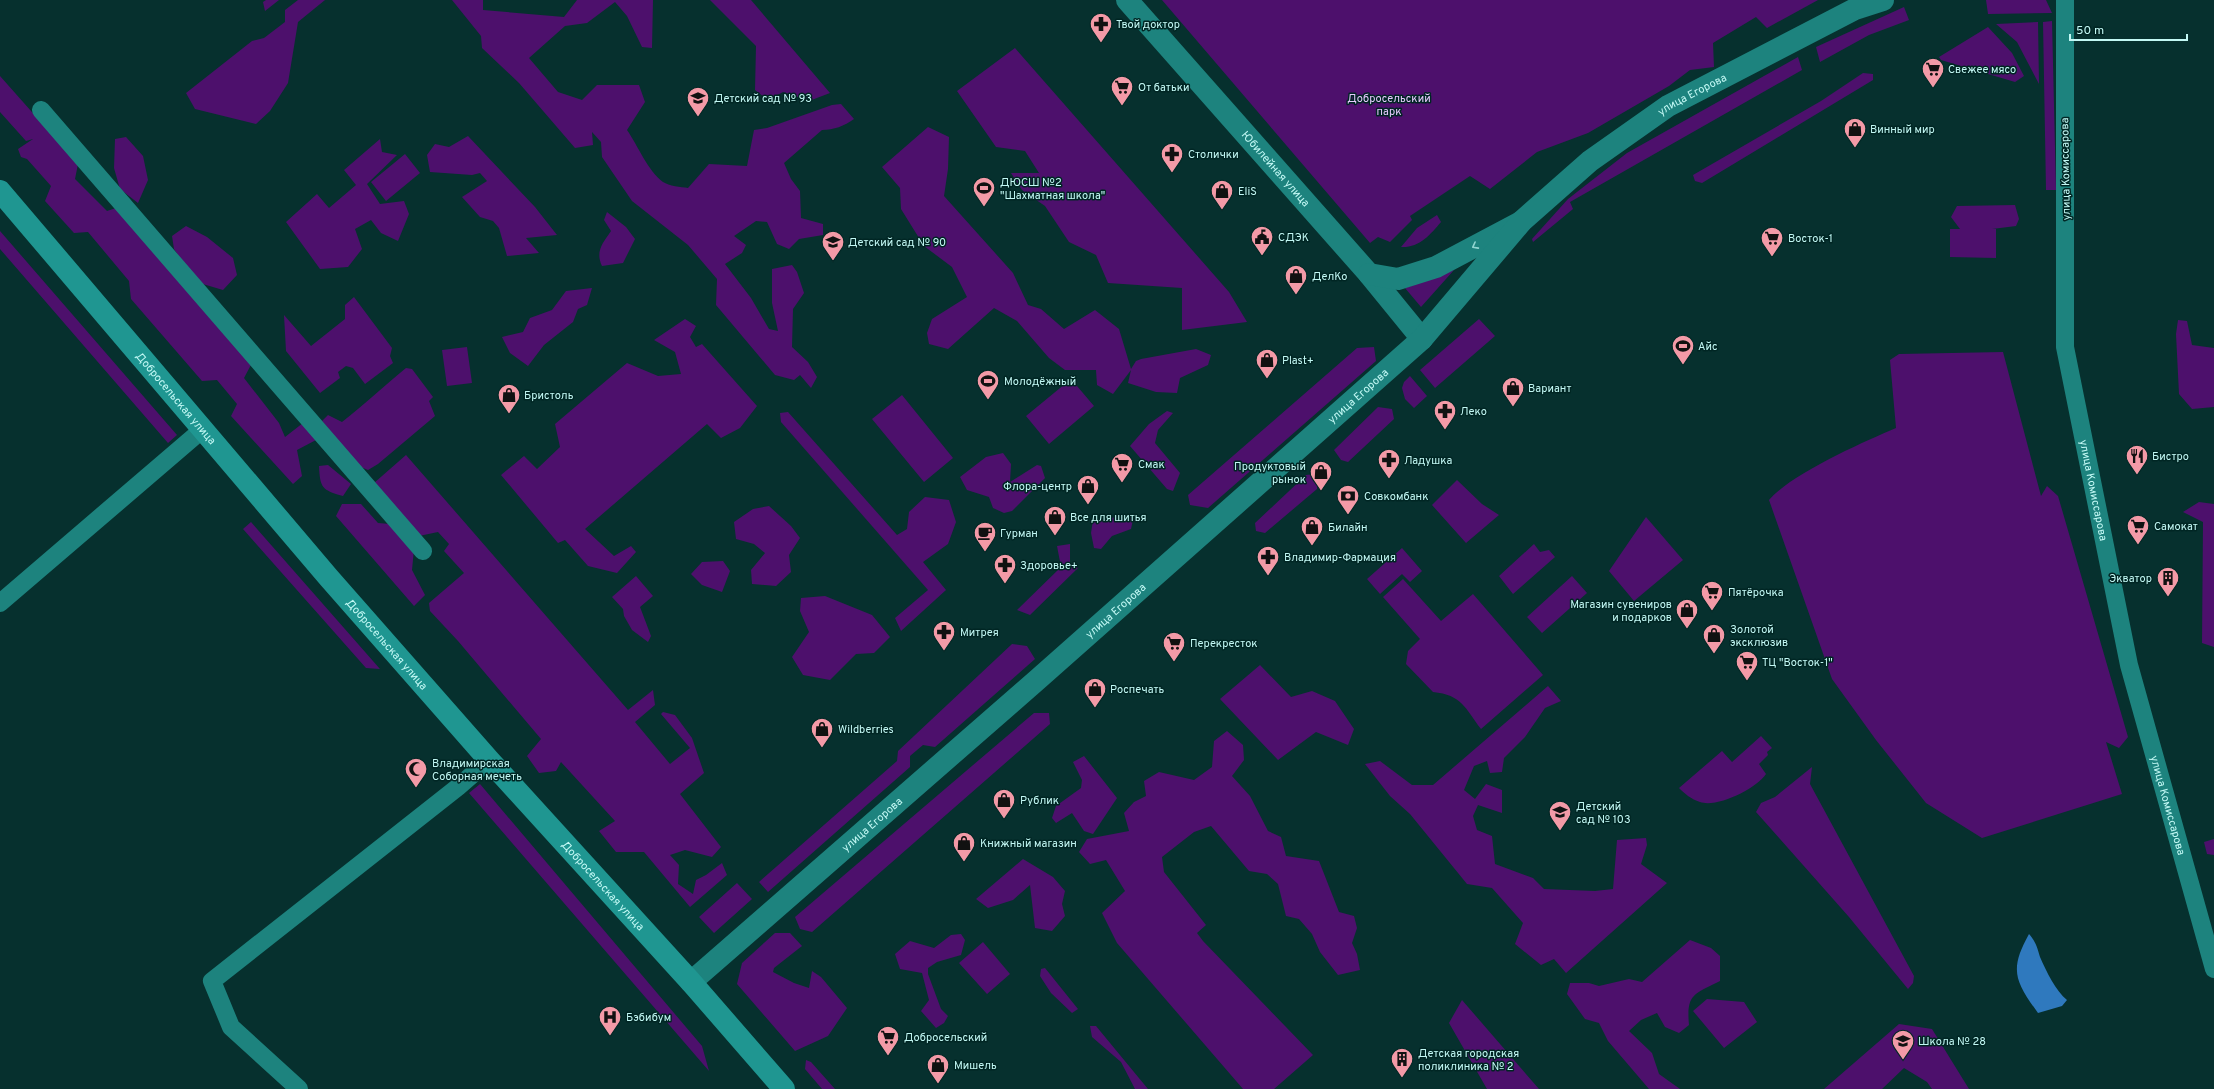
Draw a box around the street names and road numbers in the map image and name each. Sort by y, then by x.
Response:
street label: улица Егорова [1655,71,1729,119]
street label: улица Комиссарова [2058,117,2074,221]
street label: Юбилейная улица [1238,128,1313,210]
street label: Добросельская улица [132,350,219,448]
street label: улица Егорова [1325,366,1392,427]
street label: улица Комиссарова [2076,438,2110,542]
street label: улица Егорова [1083,581,1149,642]
street label: Добросельская улица [343,596,430,693]
street label: улица Комиссарова [2147,754,2188,857]
street label: улица Егорова [839,794,906,855]
street label: Добросельская улица [558,838,647,934]

